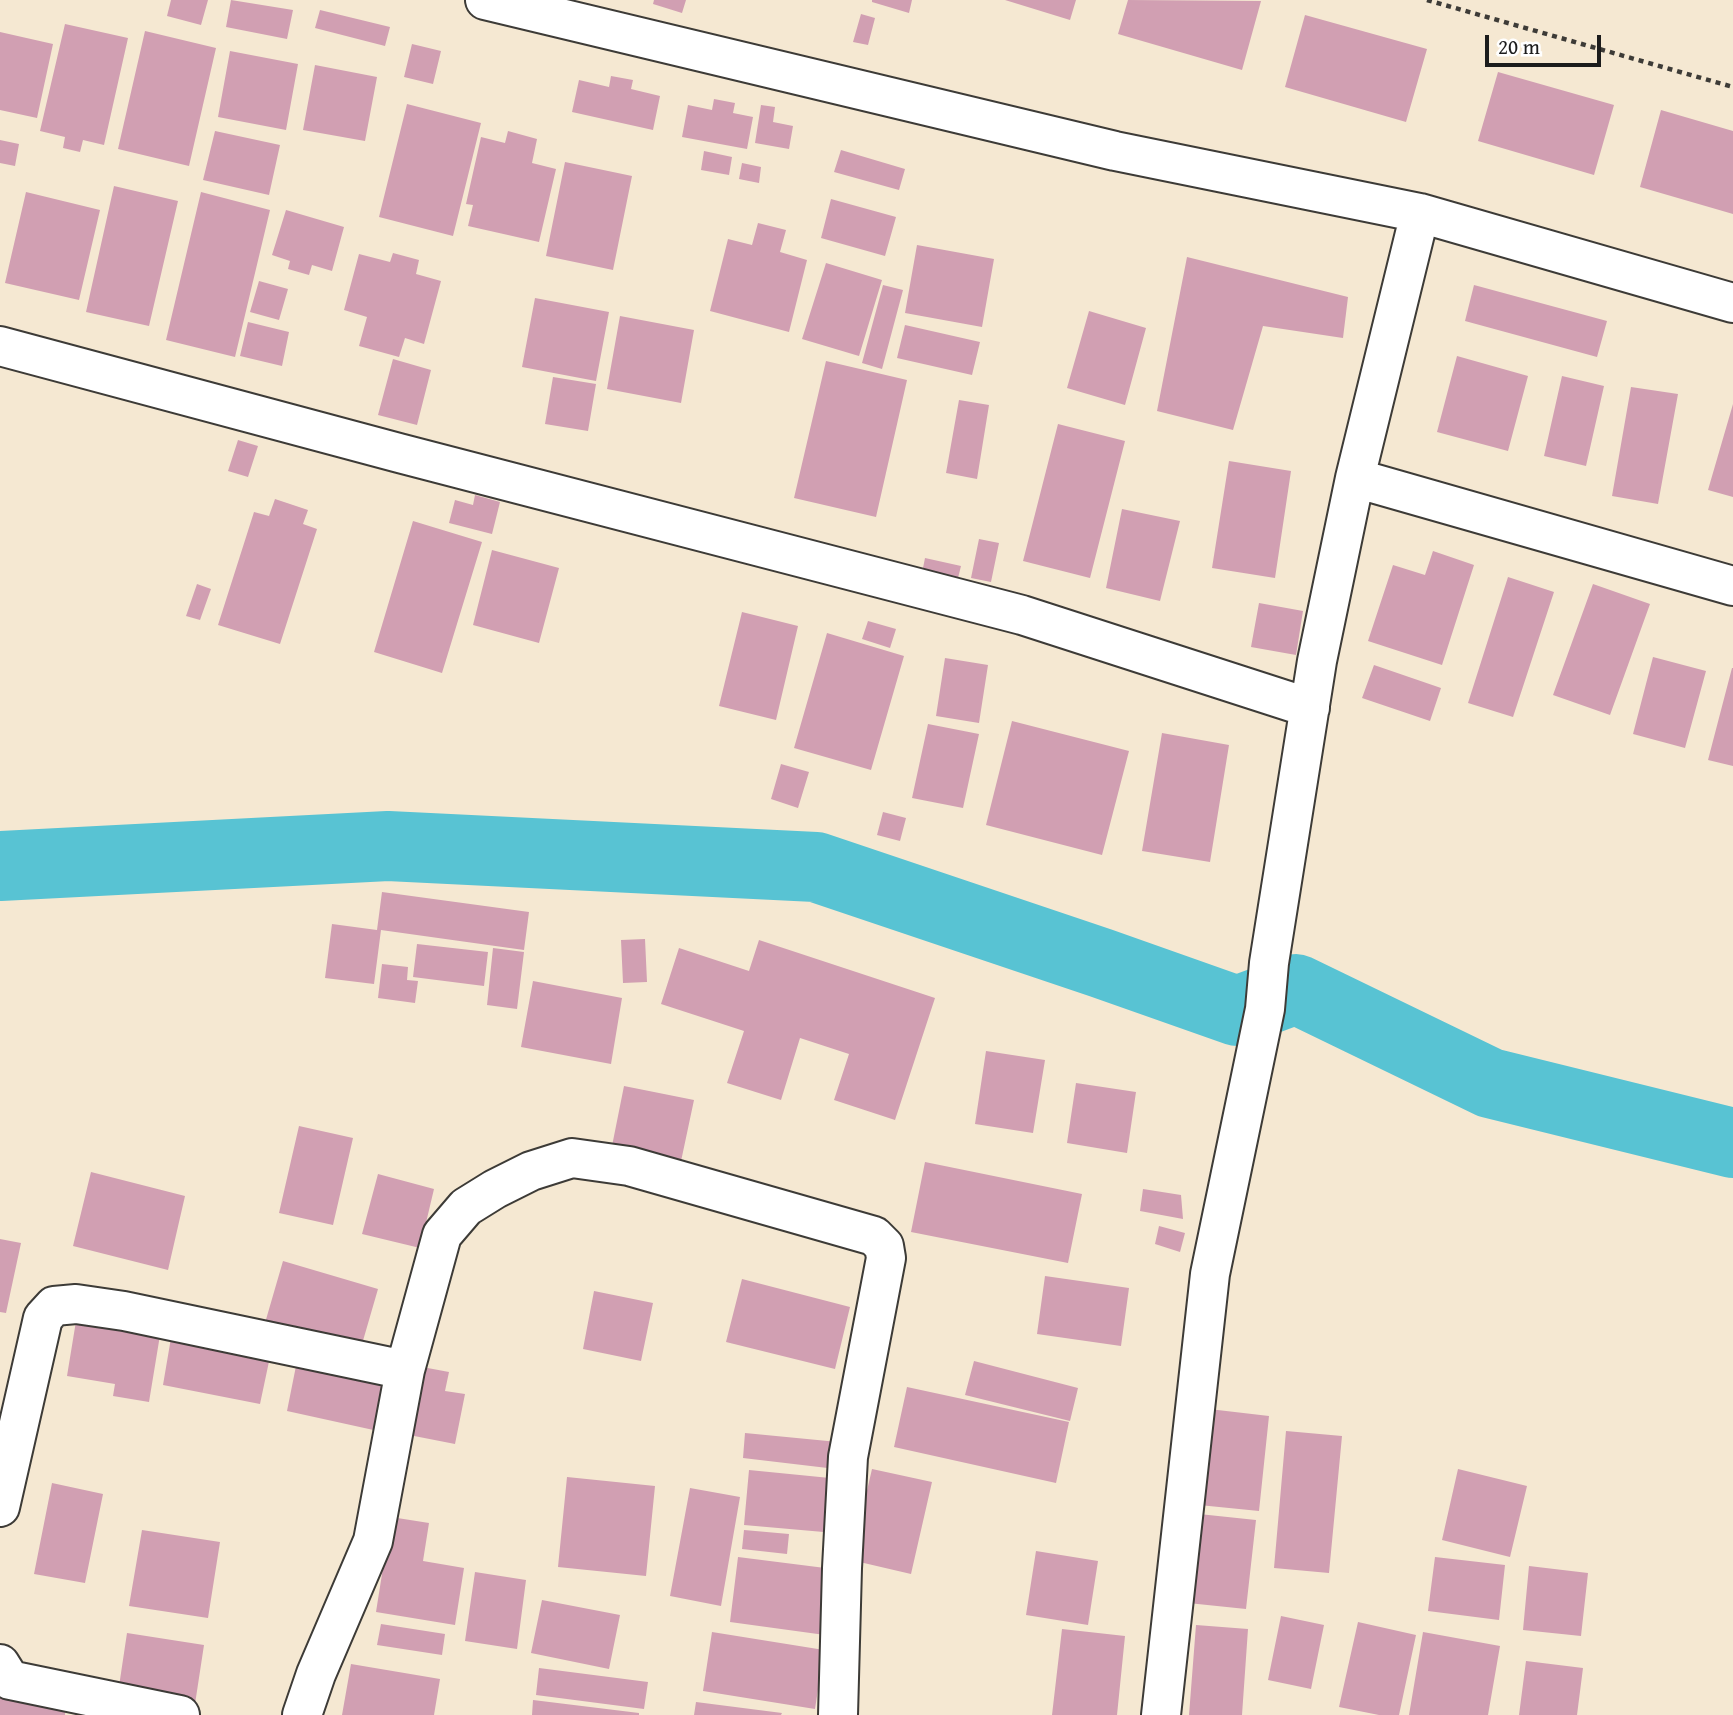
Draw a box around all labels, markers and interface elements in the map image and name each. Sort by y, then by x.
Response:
scale bar [1488,21,1604,65]
text: 20 m [1498,31,1540,62]

